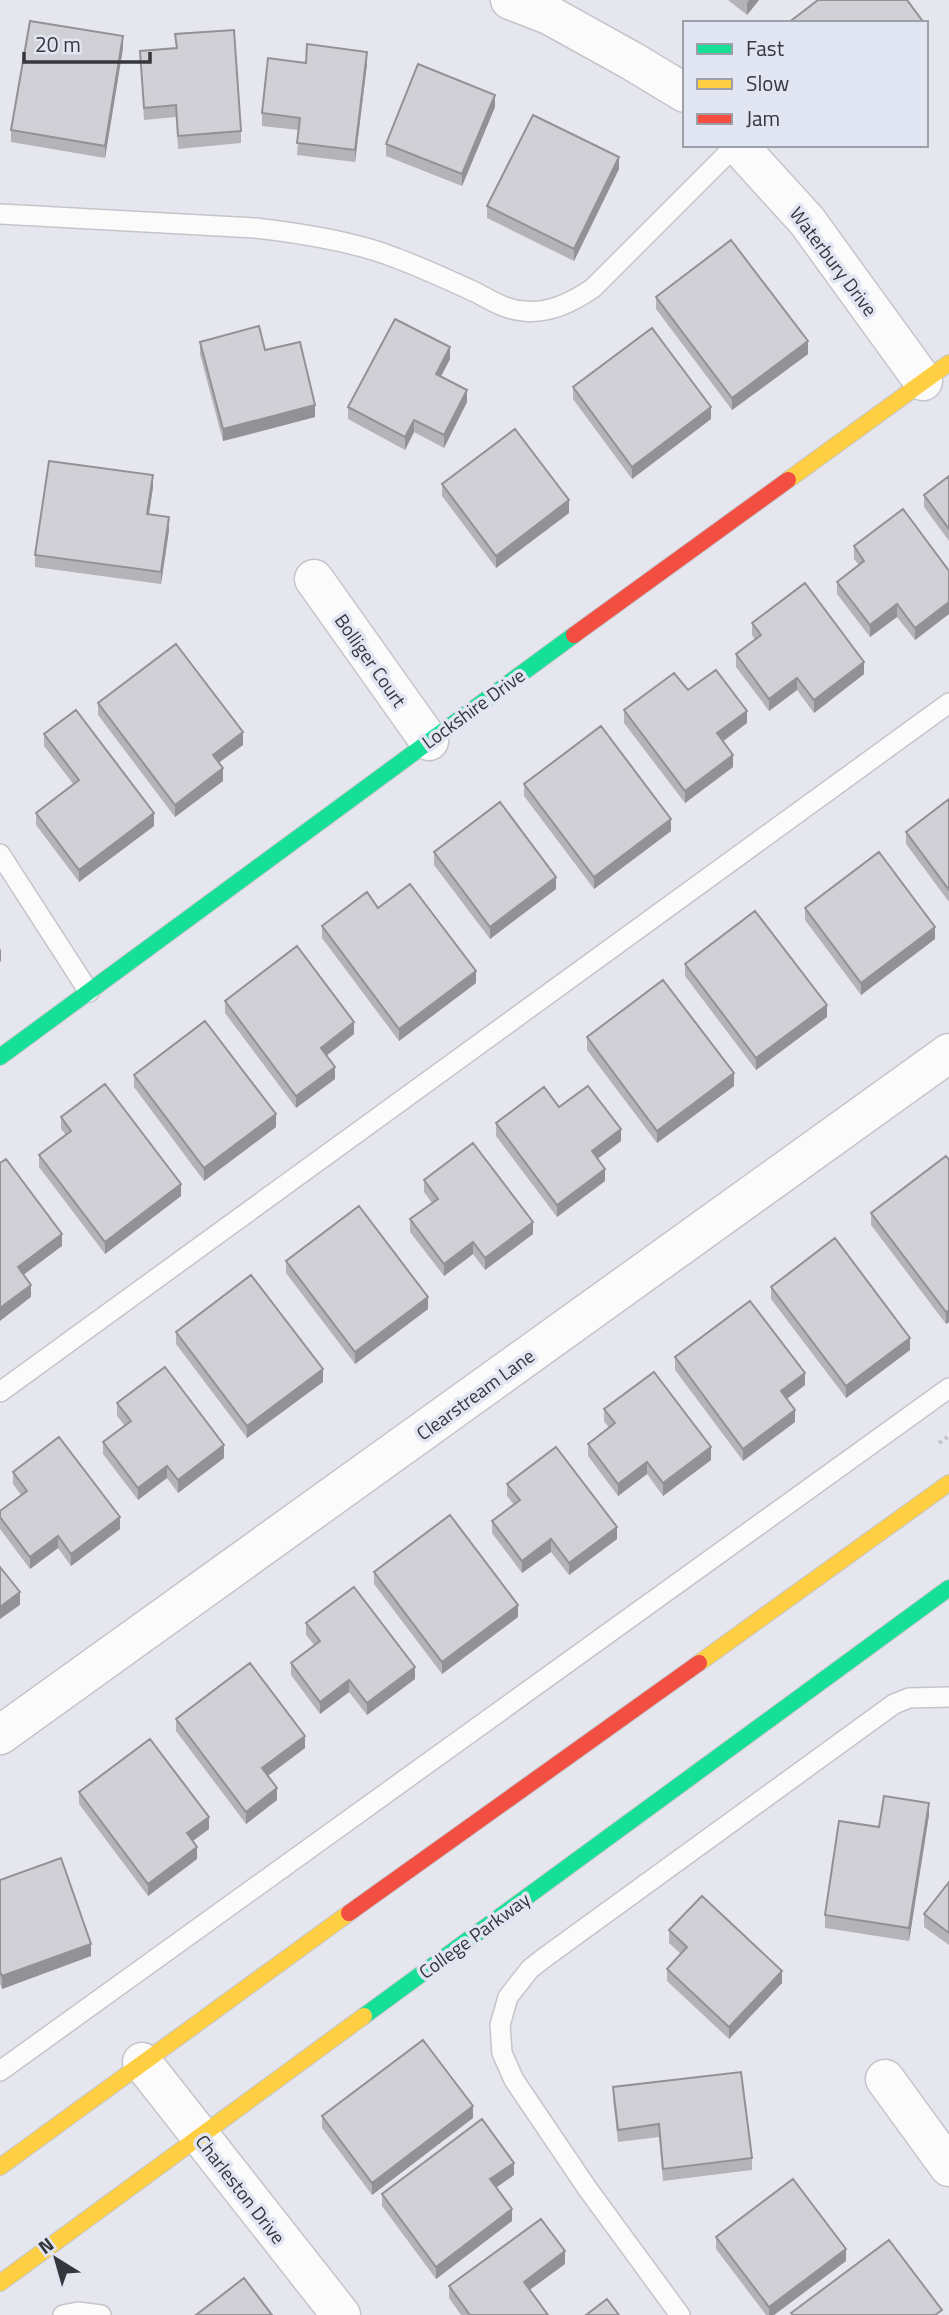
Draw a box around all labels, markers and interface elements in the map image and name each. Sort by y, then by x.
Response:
scale bar [24,21,150,65]
legend [683,21,928,147]
text: 20 m [35,28,81,60]
text: Fast [746,32,785,64]
text: Slow [746,67,789,99]
text: Jam [746,102,780,134]
street label: Waterbury Drive [783,200,885,322]
street label: Bolliger Court [328,607,414,713]
street label: Lockshire Drive [415,661,531,755]
street label: Clearstream Lane [410,1341,540,1447]
street label: College Parkway [412,1885,536,1985]
street label: Charleston Drive [189,2128,293,2250]
north arrow [21,2224,91,2294]
text: N [31,2229,59,2261]

